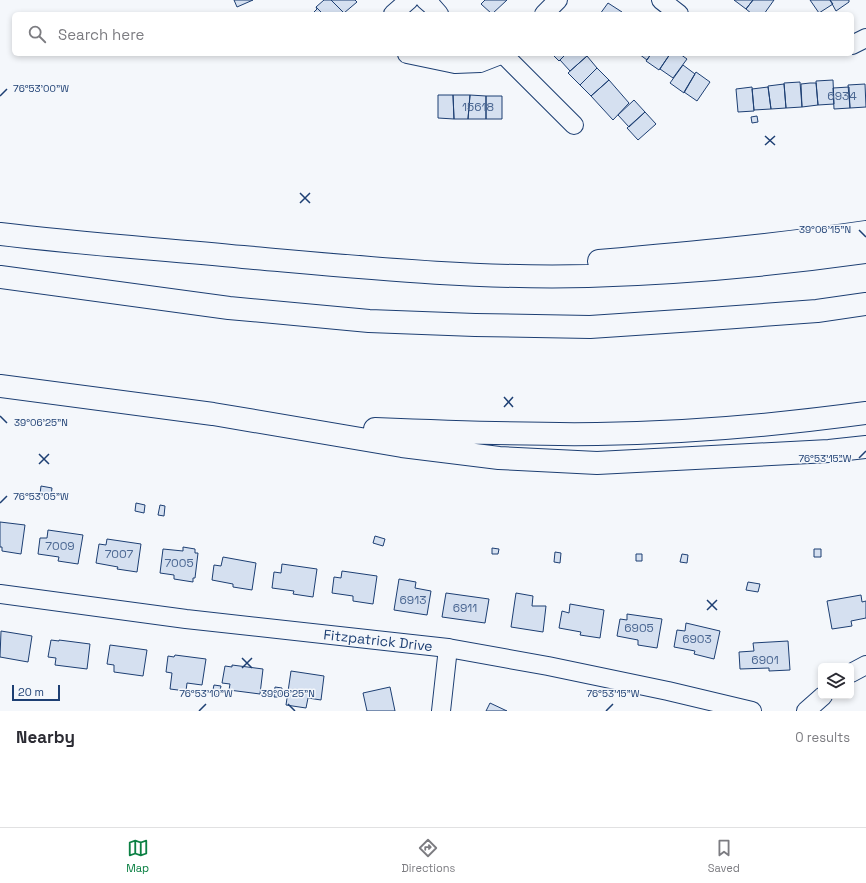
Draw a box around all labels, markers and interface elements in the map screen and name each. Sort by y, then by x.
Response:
search box [12,12,854,56]
icon: search [26,23,48,45]
text: Search here [58,25,144,44]
text: 76°53'00"W [13,82,69,95]
house number: 6934 [827,88,857,104]
house number: 15618 [462,99,494,115]
text: 39°06'15"N [799,223,851,236]
text: 39°06'25"N [14,416,68,429]
text: 76°53'15"W [798,452,852,465]
text: 76°53'05"W [13,490,69,503]
house number: 7009 [45,538,75,554]
house number: 7007 [105,546,134,562]
house number: 7005 [164,555,194,571]
house number: 6913 [400,592,426,608]
house number: 6911 [453,600,477,616]
house number: 6905 [624,620,654,636]
street label: Fitzpatrick Drive [323,625,434,655]
house number: 6903 [682,631,712,647]
house number: 6901 [751,652,779,668]
map controls [818,663,854,699]
button: layers [818,663,854,699]
scale bar [12,683,60,702]
text: 20 m [18,685,44,699]
text: 76°53'10"W [179,687,233,700]
text: 39°06'25"N [261,687,315,700]
text: 76°53'15"W [586,687,640,700]
text: Nearby [16,726,75,748]
text: 0 results [795,729,850,746]
tab: Map [126,837,149,875]
tab: Directions [401,837,455,875]
tab: Saved [708,837,740,875]

